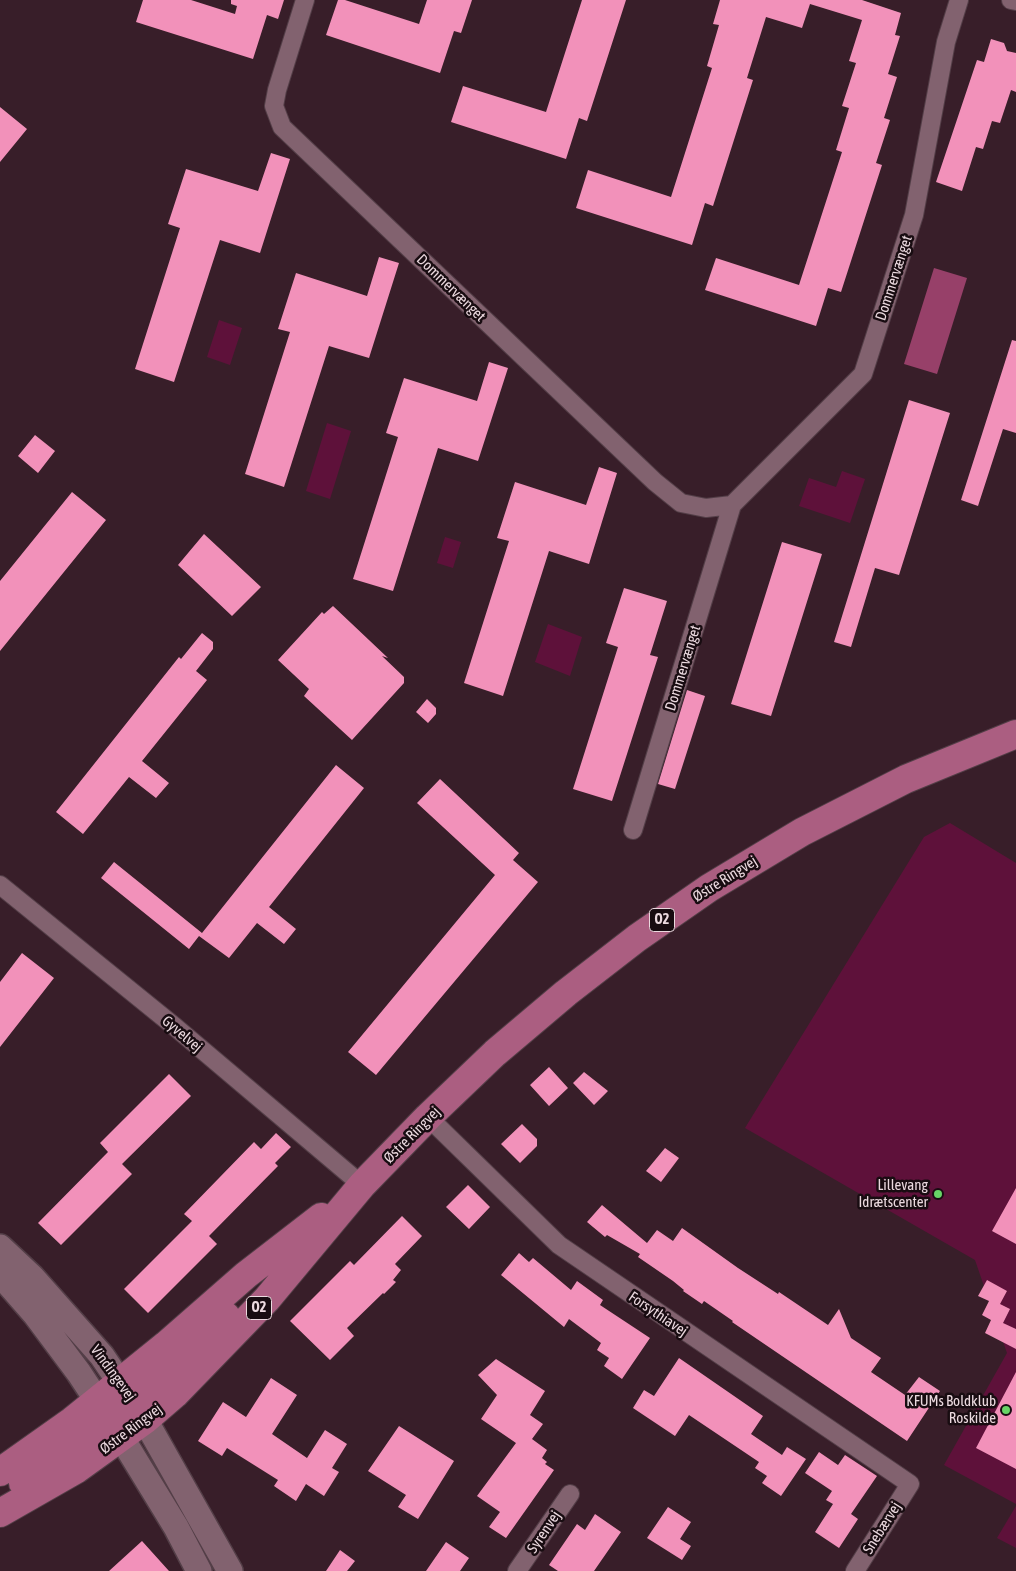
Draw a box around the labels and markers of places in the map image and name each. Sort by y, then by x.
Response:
place label: Lillevang Idrætscenter [859,1176,928,1211]
marker: Lillevang Idrætscenter [932,1188,944,1200]
place label: KFUMs Boldklub Roskilde [906,1392,996,1427]
marker: KFUMs Boldklub Roskilde [1000,1404,1012,1416]

